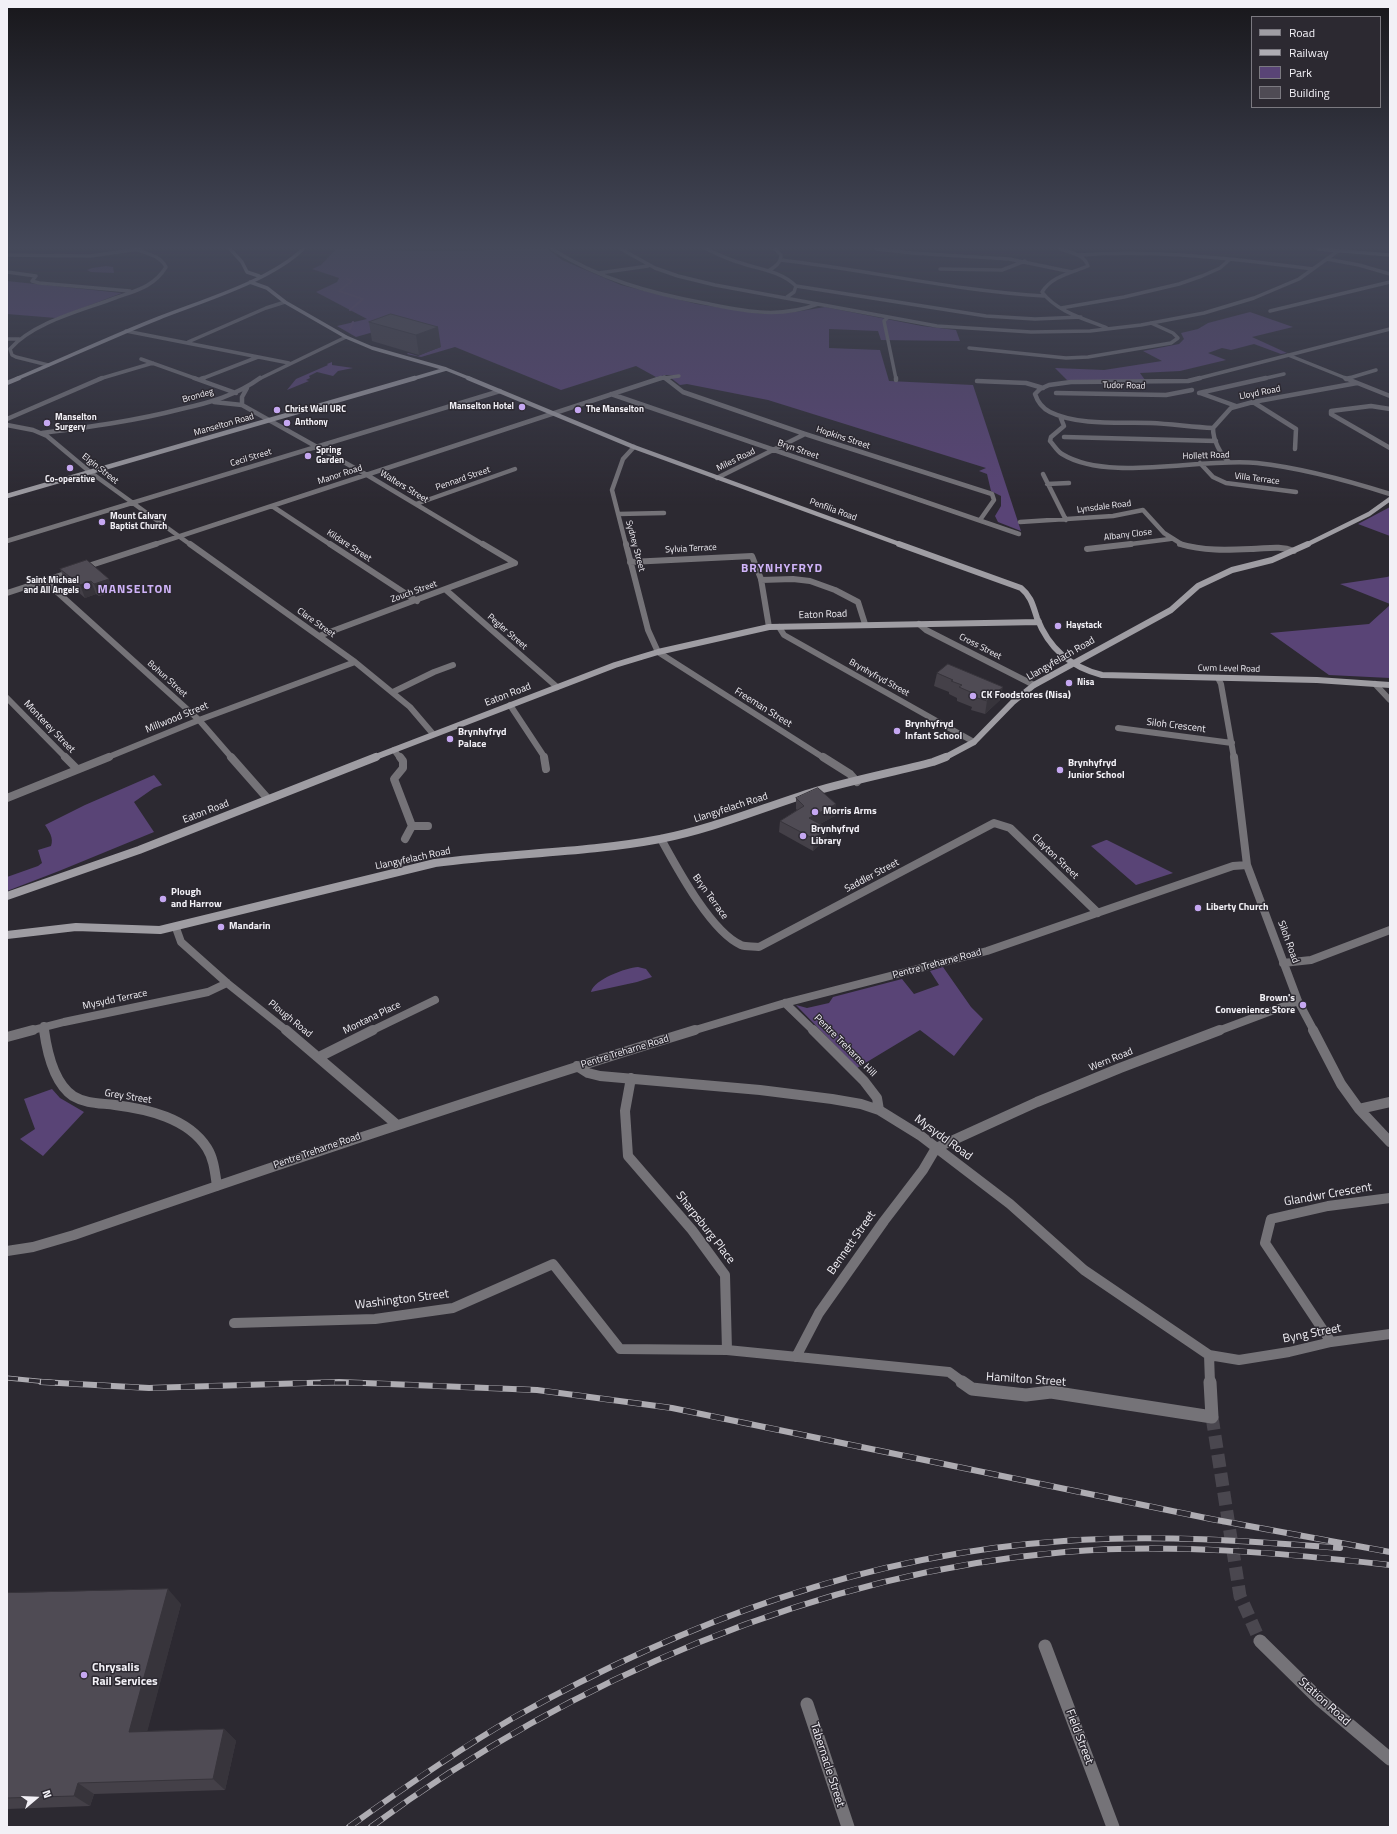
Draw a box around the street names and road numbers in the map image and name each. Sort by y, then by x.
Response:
street label: Tudor Road [1102,380,1146,392]
street label: Lloyd Road [1239,384,1281,402]
street label: Brondeg [181,386,215,406]
street label: Manselton Road [193,411,255,439]
street label: Hopkins Street [815,424,871,452]
street label: Bryn Street [776,438,820,462]
street label: Miles Road [715,446,757,474]
street label: Cecil Street [229,447,273,469]
street label: Hollett Road [1182,450,1230,462]
street label: Elgin Street [79,451,121,487]
street label: Manor Road [316,463,364,487]
street label: Pennard Street [434,465,492,493]
street label: Walters Street [378,468,430,506]
street label: Villa Terrace [1234,471,1280,487]
street label: Penfilia Road [808,496,858,524]
street label: Lynsdale Road [1076,498,1132,516]
street label: Sydney Street [623,519,647,573]
street label: Albany Close [1103,527,1153,543]
street label: Kildare Street [325,528,373,564]
street label: Sylvia Terrace [665,542,717,556]
street label: Zouch Street [390,579,438,605]
street label: Clare Street [295,606,337,640]
street label: Eaton Road [799,608,847,622]
street label: Pegler Street [485,612,529,652]
street label: Cross Street [957,632,1003,662]
street label: Llangyfelach Road [1025,635,1097,683]
street label: Brynhyfryd Street [847,657,911,699]
street label: Bohun Street [145,658,189,700]
street label: Cwm Level Road [1198,663,1260,675]
street label: Eaton Road [483,681,533,709]
street label: Freeman Street [732,686,794,730]
street label: Monterey Street [21,698,77,756]
street label: Millwood Street [144,700,210,736]
street label: Siloh Crescent [1146,716,1206,736]
street label: Llangyfelach Road [693,790,769,826]
street label: Eaton Road [181,798,231,826]
street label: Clayton Street [1029,832,1081,882]
street label: Llangyfelach Road [374,845,452,873]
street label: Saddler Street [843,857,901,895]
street label: Bryn Terrace [690,872,730,922]
street label: Siloh Road [1275,919,1301,965]
street label: Pentre Treharne Road [891,946,983,982]
street label: Mysydd Terrace [82,987,148,1013]
street label: Plough Road [266,998,314,1040]
street label: Montana Place [341,999,403,1037]
street label: Pentre Treharne Hill [811,1012,879,1080]
street label: Pentre Treharne Road [580,1033,670,1071]
street label: Wern Road [1087,1046,1135,1074]
street label: Grey Street [104,1087,152,1107]
street label: Mysydd Road [911,1112,975,1164]
street label: Pentre Treharne Road [272,1130,362,1172]
street label: Glandwr Crescent [1283,1180,1373,1210]
street label: Sharpsburg Place [672,1189,738,1267]
street label: Bennett Street [825,1208,879,1278]
street label: Washington Street [354,1287,450,1313]
street label: Byng Street [1282,1321,1342,1347]
street label: Hamilton Street [986,1370,1066,1390]
street label: Station Road [1295,1675,1353,1729]
street label: Field Street [1062,1707,1096,1767]
street label: Tabernacle Street [807,1721,847,1809]

